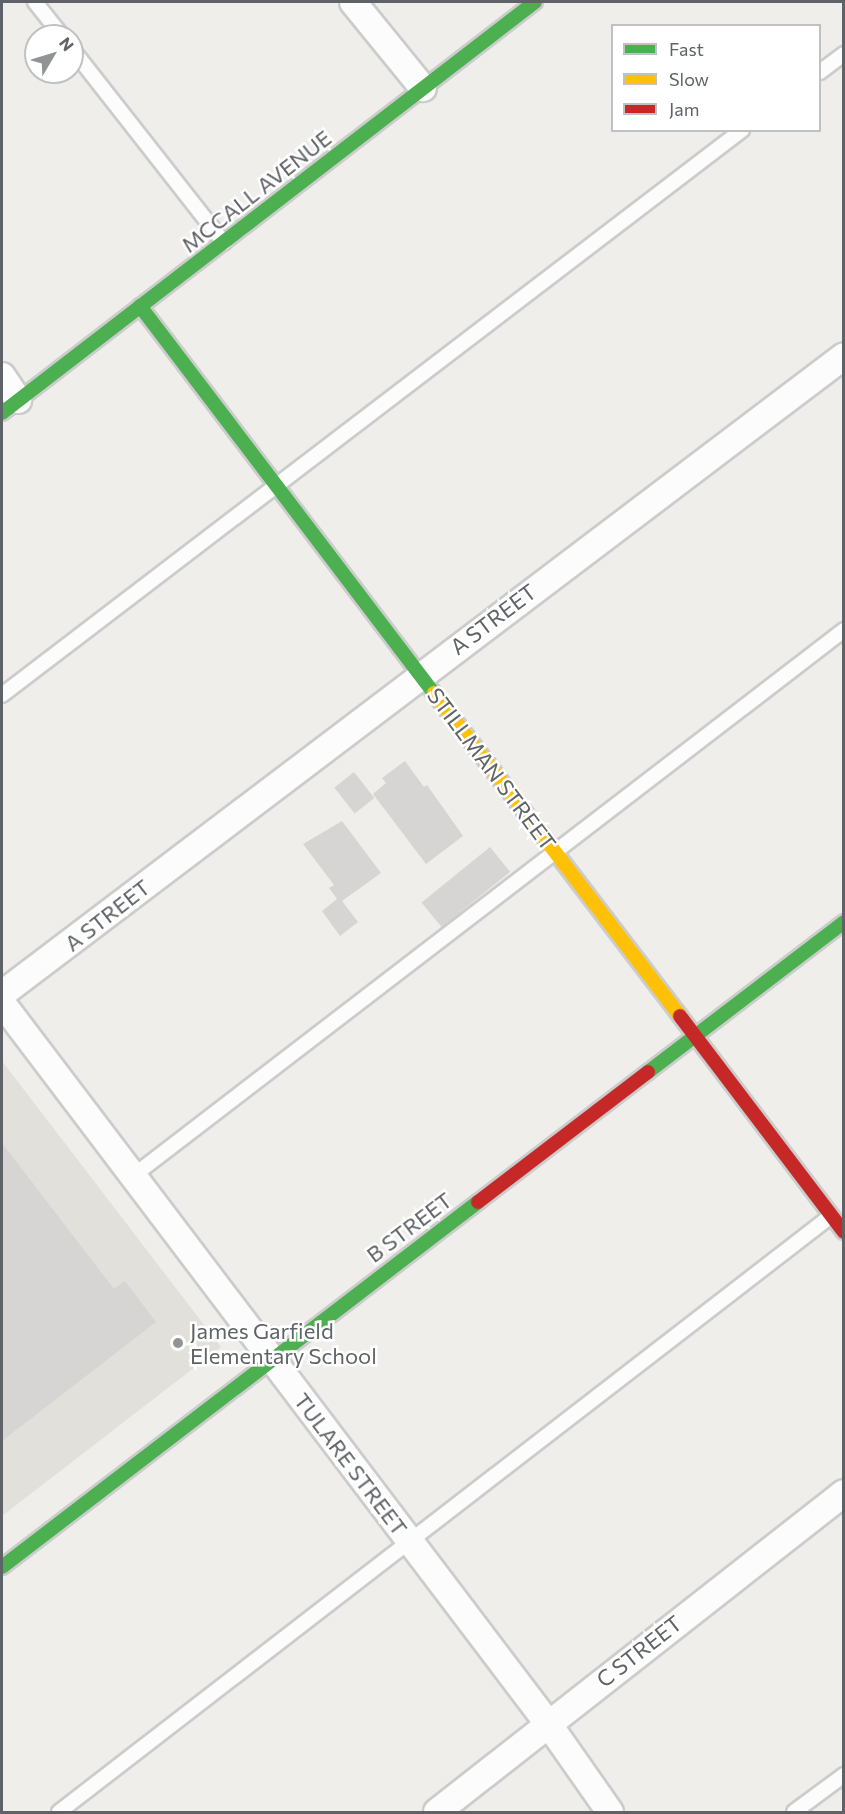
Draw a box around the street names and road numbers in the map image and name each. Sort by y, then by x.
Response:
street label: MCCALL AVENUE [176,124,336,258]
street label: A STREET [445,578,541,660]
street label: STILLMAN STREET [422,682,562,856]
street label: A STREET [59,873,155,957]
street label: B STREET [361,1186,457,1268]
street label: TULARE STREET [289,1388,413,1540]
street label: C STREET [591,1610,687,1692]

